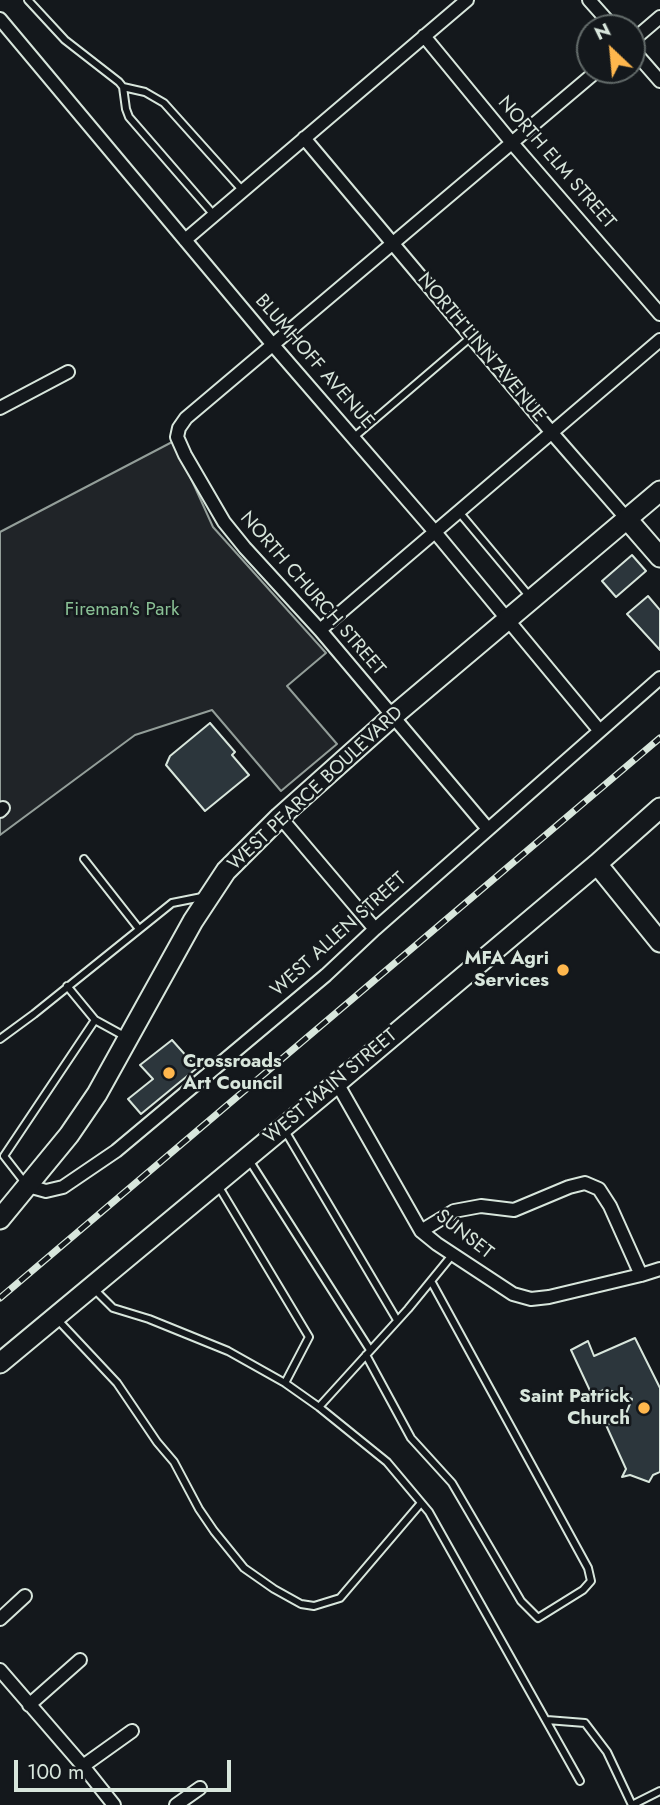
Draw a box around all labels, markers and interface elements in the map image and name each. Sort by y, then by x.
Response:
north arrow [576,14,646,84]
text: N [590,16,615,47]
street label: NORTH ELM STREET [492,92,620,234]
street label: NORTH LINN AVENUE [412,269,550,427]
street label: BLUMHOFF AVENUE [249,290,379,434]
street label: NORTH CHURCH STREET [235,507,389,681]
park label: Fireman's Park [65,599,179,621]
street label: WEST PEARCE BOULEVARD [224,702,408,876]
street label: WEST ALLEN STREET [267,868,411,1002]
place label: MFA Agri Services [465,948,549,992]
marker: MFA Agri Services [555,962,571,978]
street label: WEST MAIN STREET [260,1025,402,1149]
place label: Crossroads Art Council [183,1051,283,1095]
marker: Crossroads Art Council [161,1065,177,1081]
street label: SUNSET [431,1205,497,1265]
place label: Saint Patrick Church [519,1386,630,1430]
marker: Saint Patrick Church [636,1400,652,1416]
scale bar [18,1745,234,1789]
text: 100 m [27,1757,84,1787]

